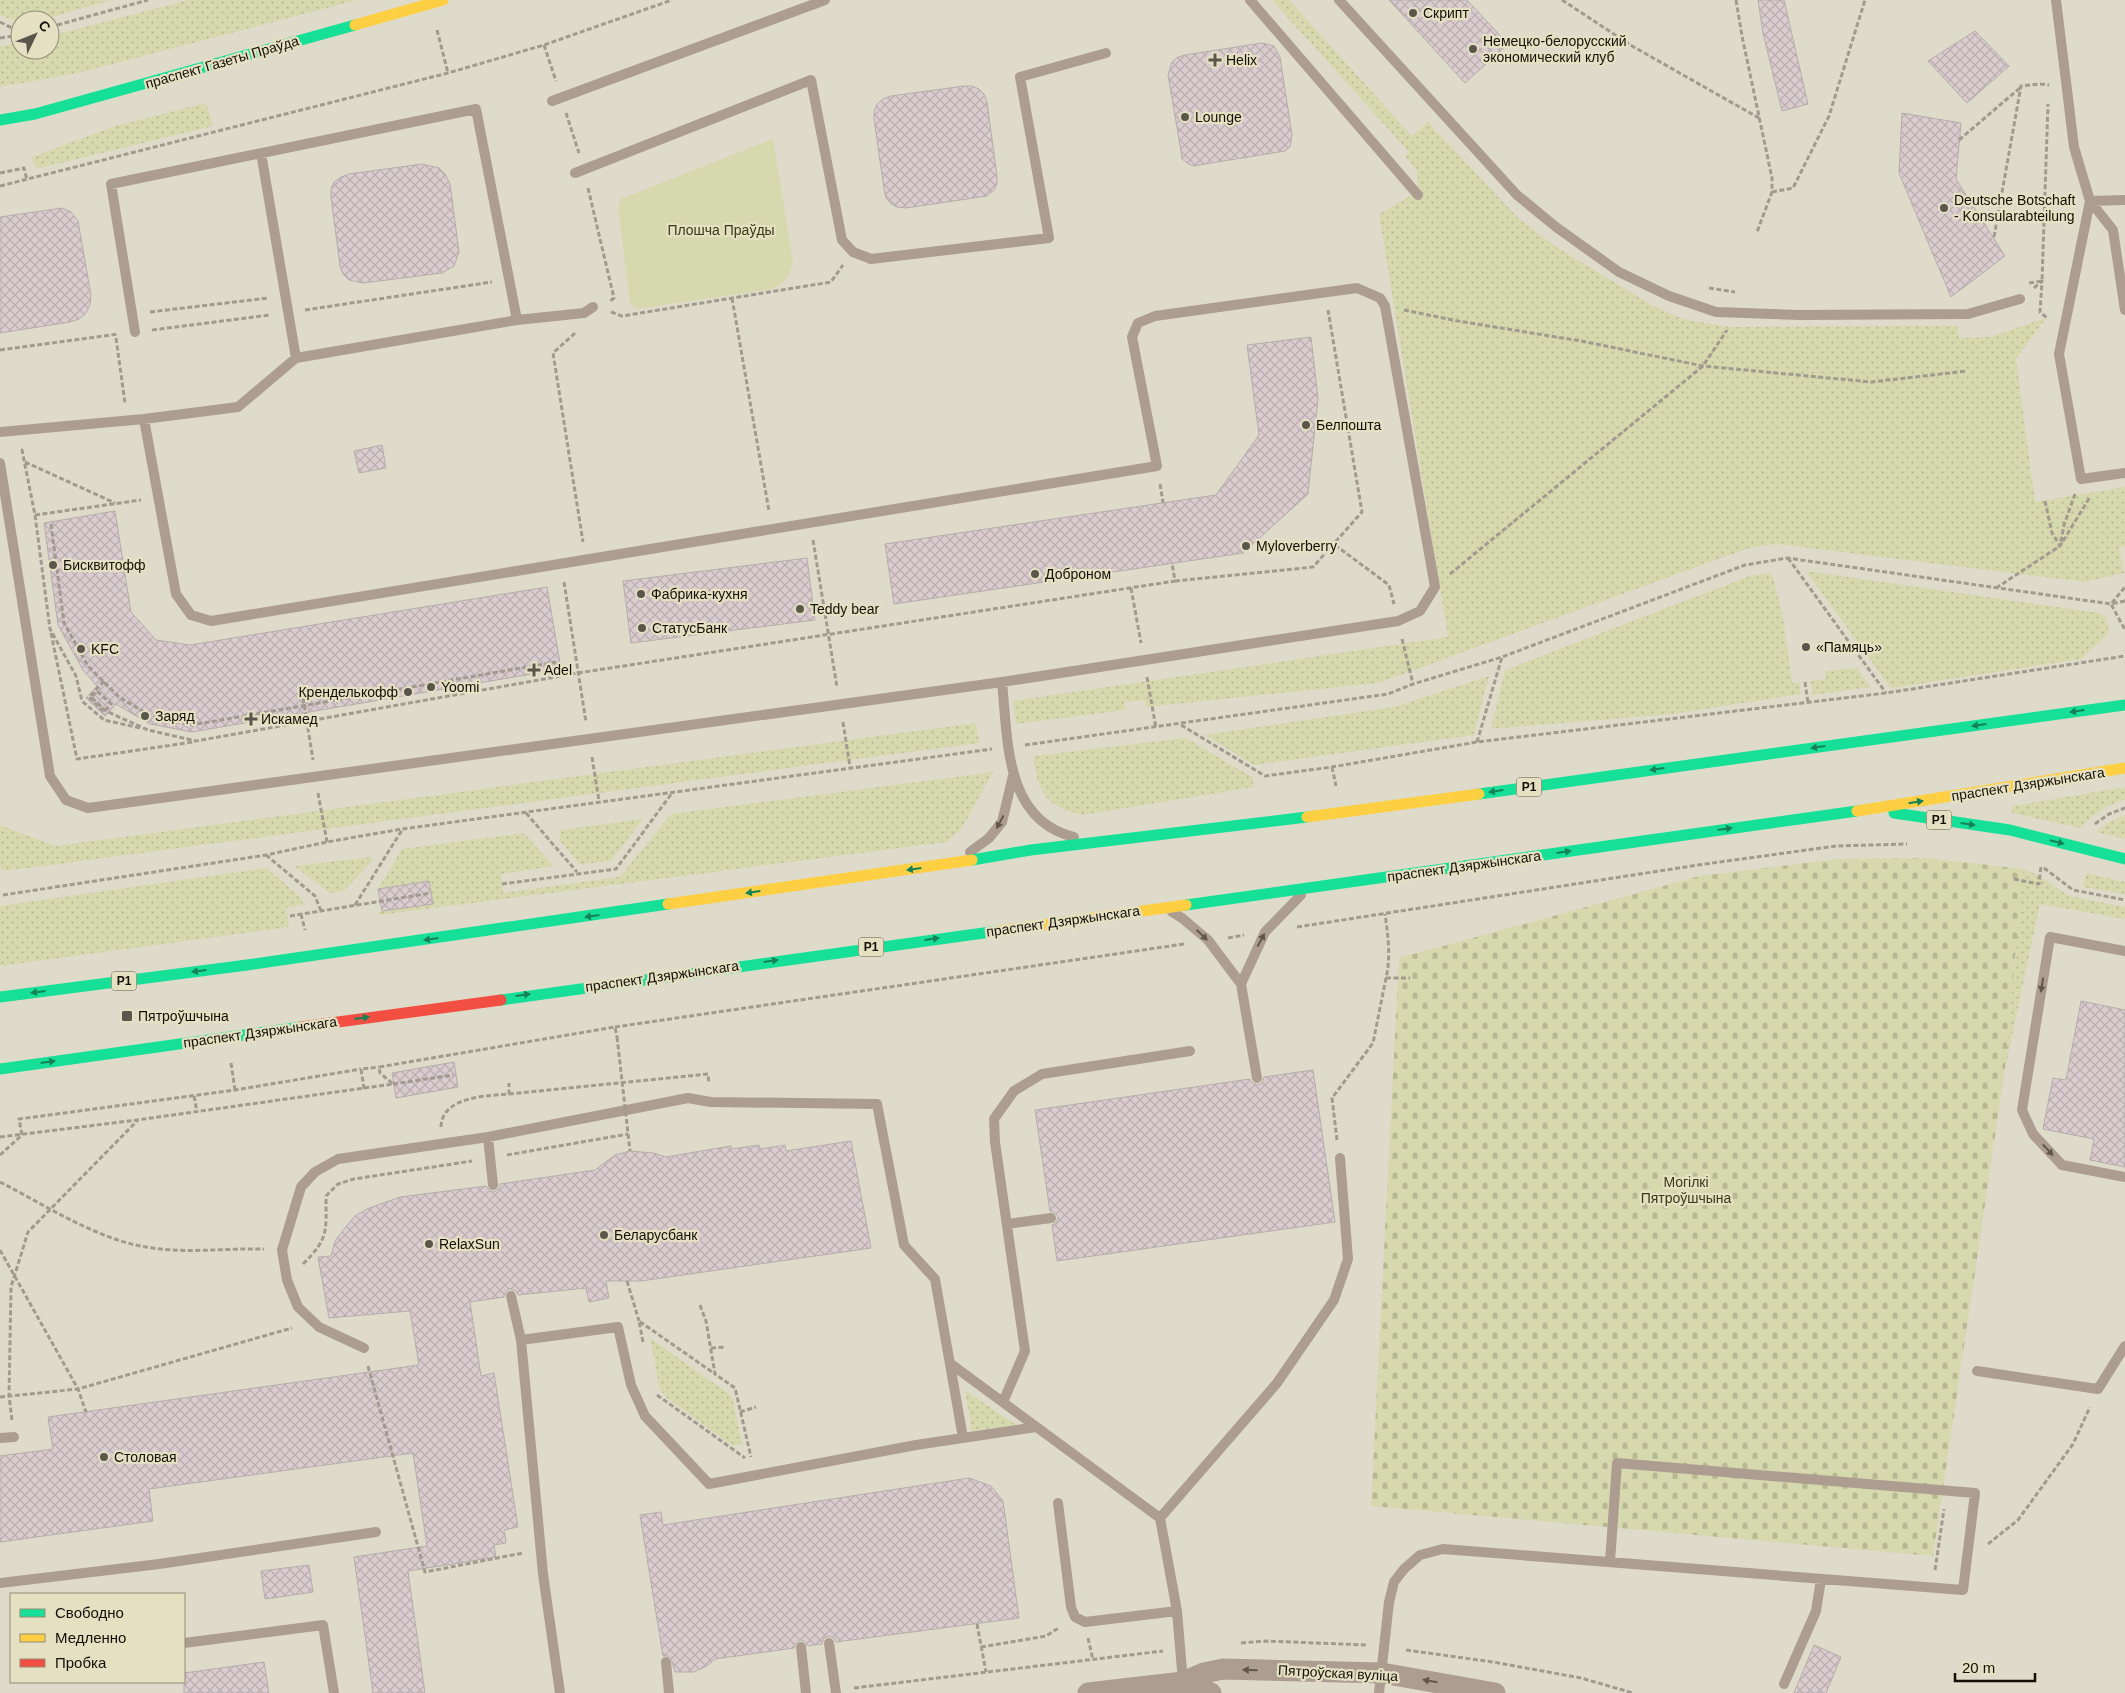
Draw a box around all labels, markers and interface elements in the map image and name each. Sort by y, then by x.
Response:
place label: Скрипт [1423,5,1469,21]
marker: Скрипт [1407,7,1419,19]
north arrow [10,10,60,60]
text: С [35,17,54,35]
street label: праспект Газеты Праўда [143,32,301,92]
place label: Немецко-белорусский экономический клуб [1483,33,1627,65]
marker: Немецко-белорусский экономический клуб [1467,43,1479,55]
place label: Helix [1226,52,1257,68]
marker: Helix [1208,53,1222,67]
place label: Lounge [1195,109,1242,125]
marker: Lounge [1179,111,1191,123]
place label: Deutsche Botschaft - Konsularabteilung [1954,192,2076,224]
marker: Deutsche Botschaft - Konsularabteilung [1938,202,1950,214]
park label: Плошча Праўды [667,222,775,238]
place label: Белпошта [1316,417,1382,433]
marker: Белпошта [1300,419,1312,431]
place label: Myloverberry [1256,538,1337,554]
marker: Myloverberry [1240,540,1252,552]
place label: Бисквитофф [63,557,145,573]
marker: Бисквитофф [47,559,59,571]
place label: Доброном [1045,566,1111,582]
marker: Доброном [1029,568,1041,580]
place label: Фабрика-кухня [651,586,748,602]
marker: Фабрика-кухня [635,588,647,600]
place label: Teddy bear [810,601,880,617]
marker: Teddy bear [794,603,806,615]
place label: СтатусБанк [652,620,728,636]
marker: СтатусБанк [636,622,648,634]
place label: «Памяць» [1816,639,1882,655]
place label: KFC [91,641,119,657]
marker: «Памяць» [1800,641,1812,653]
marker: KFC [75,643,87,655]
place label: Adel [544,662,572,678]
marker: Adel [528,664,540,676]
place label: Yoomi [441,679,479,695]
marker: Yoomi [425,681,437,693]
place label: Кренделькофф [298,684,398,700]
marker: Кренделькофф [402,686,414,698]
one-way arrow [2068,707,2084,715]
place label: Заряд [155,708,195,724]
marker: Заряд [139,710,151,722]
place label: Искамед [261,711,318,727]
marker: Искамед [245,713,257,725]
one-way arrow [1970,721,1986,729]
one-way arrow [1809,743,1825,751]
street label: праспект Дзяржынскага [1950,764,2106,804]
one-way arrow [1648,765,1664,773]
road number: Р1 [1516,778,1542,796]
one-way arrow [1487,788,1503,796]
one-way arrow [1908,798,1924,806]
road number: Р1 [1926,810,1952,830]
one-way arrow [996,815,1004,830]
one-way arrow [1960,821,1976,829]
one-way arrow [1717,825,1733,833]
one-way arrow [2050,839,2065,847]
street label: праспект Дзяржынскага [1386,847,1542,885]
one-way arrow [1556,848,1572,856]
one-way arrow [905,866,921,874]
one-way arrow [745,889,761,897]
street label: праспект Дзяржынскага [985,902,1141,940]
one-way arrow [584,912,600,920]
one-way arrow [1196,929,1208,941]
one-way arrow [1257,932,1265,947]
one-way arrow [423,935,439,943]
one-way arrow [924,935,940,943]
road number: Р1 [858,938,884,956]
street label: праспект Дзяржынскага [584,957,740,995]
one-way arrow [763,957,779,965]
one-way arrow [191,967,207,975]
road number: Р1 [112,971,136,990]
one-way arrow [2038,977,2046,993]
one-way arrow [29,988,45,996]
one-way arrow [515,991,531,999]
place label: Пятроўшчына [138,1008,229,1024]
marker: Пятроўшчына [120,1009,134,1023]
street label: праспект Дзяржынскага [182,1013,338,1051]
one-way arrow [354,1013,370,1021]
one-way arrow [41,1057,57,1065]
one-way arrow [2042,1144,2054,1156]
park label: Могілкі Пятроўшчына [1641,1174,1732,1206]
place label: Беларусбанк [614,1227,698,1243]
marker: Беларусбанк [598,1229,610,1241]
place label: RelaxSun [439,1236,500,1252]
marker: RelaxSun [423,1238,435,1250]
place label: Столовая [114,1449,177,1465]
marker: Столовая [98,1451,110,1463]
legend [10,1593,185,1683]
text: Свободно [55,1604,124,1621]
text: Медленно [55,1629,126,1646]
scale bar [1955,1650,2035,1682]
text: Пробка [55,1654,107,1671]
text: 20 m [1962,1659,1995,1676]
street label: Пятроўская вуліца [1278,1662,1399,1684]
one-way arrow [1242,1666,1258,1674]
one-way arrow [1421,1677,1437,1685]

